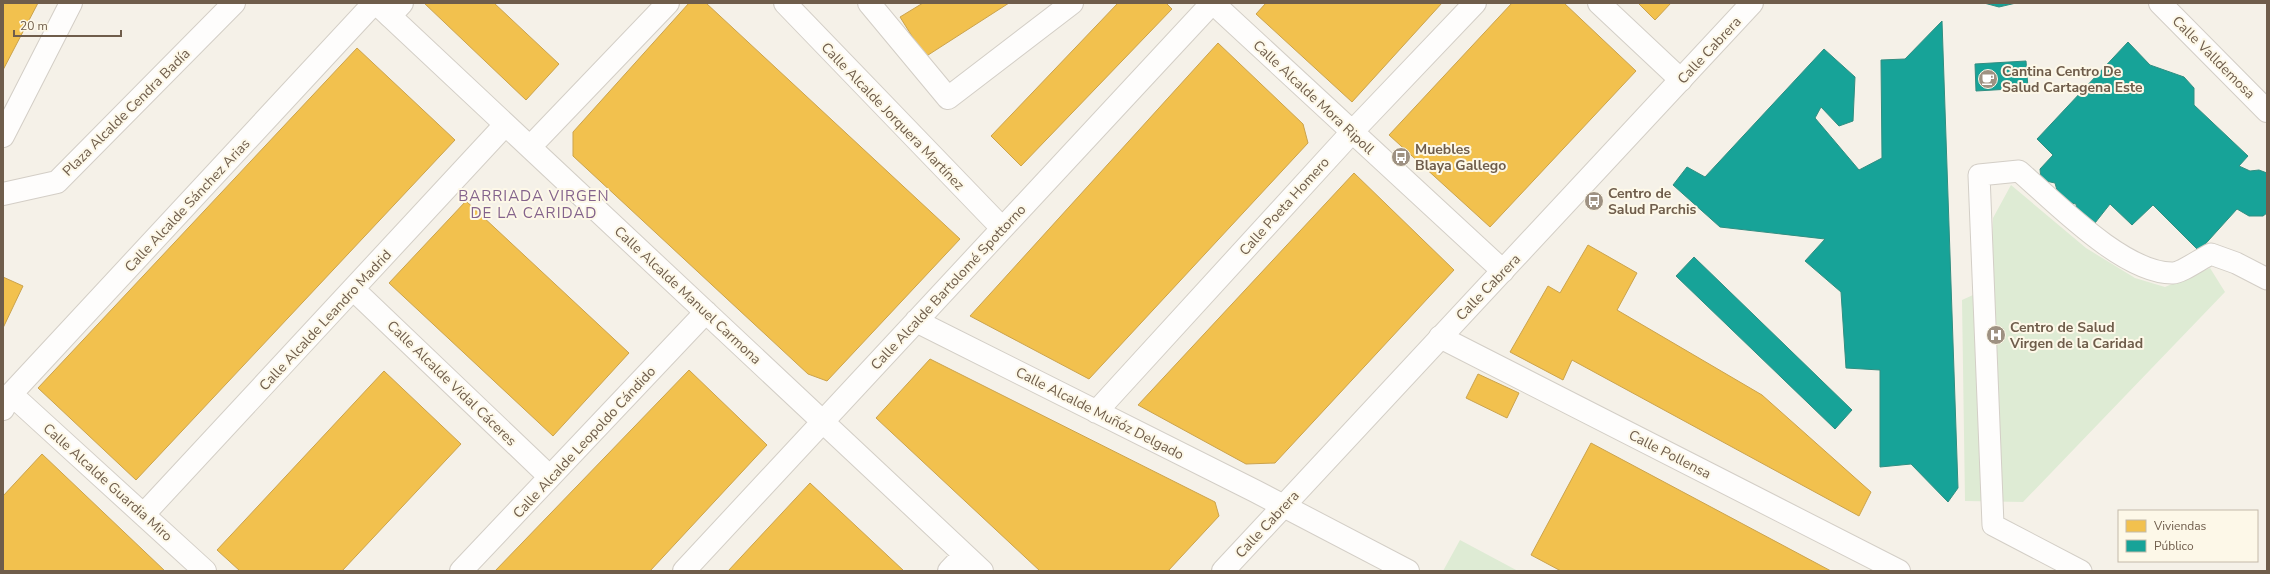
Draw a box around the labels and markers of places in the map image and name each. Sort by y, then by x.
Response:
place label: Cantina Centro De Salud Cartagena Este [2002,62,2143,97]
cafe icon: Cantina Centro De Salud Cartagena Este [1977,68,1999,90]
place label: Muebles Blaya Gallego [1415,140,1506,175]
bus stop icon: Muebles Blaya Gallego [1390,146,1412,168]
place label: Centro de Salud Parchis [1608,184,1696,219]
bus stop icon: Centro de Salud Parchis [1583,190,1605,212]
place label: Centro de Salud Virgen de la Caridad [2009,318,2143,353]
hospital icon: Centro de Salud Virgen de la Caridad [1985,324,2007,346]

